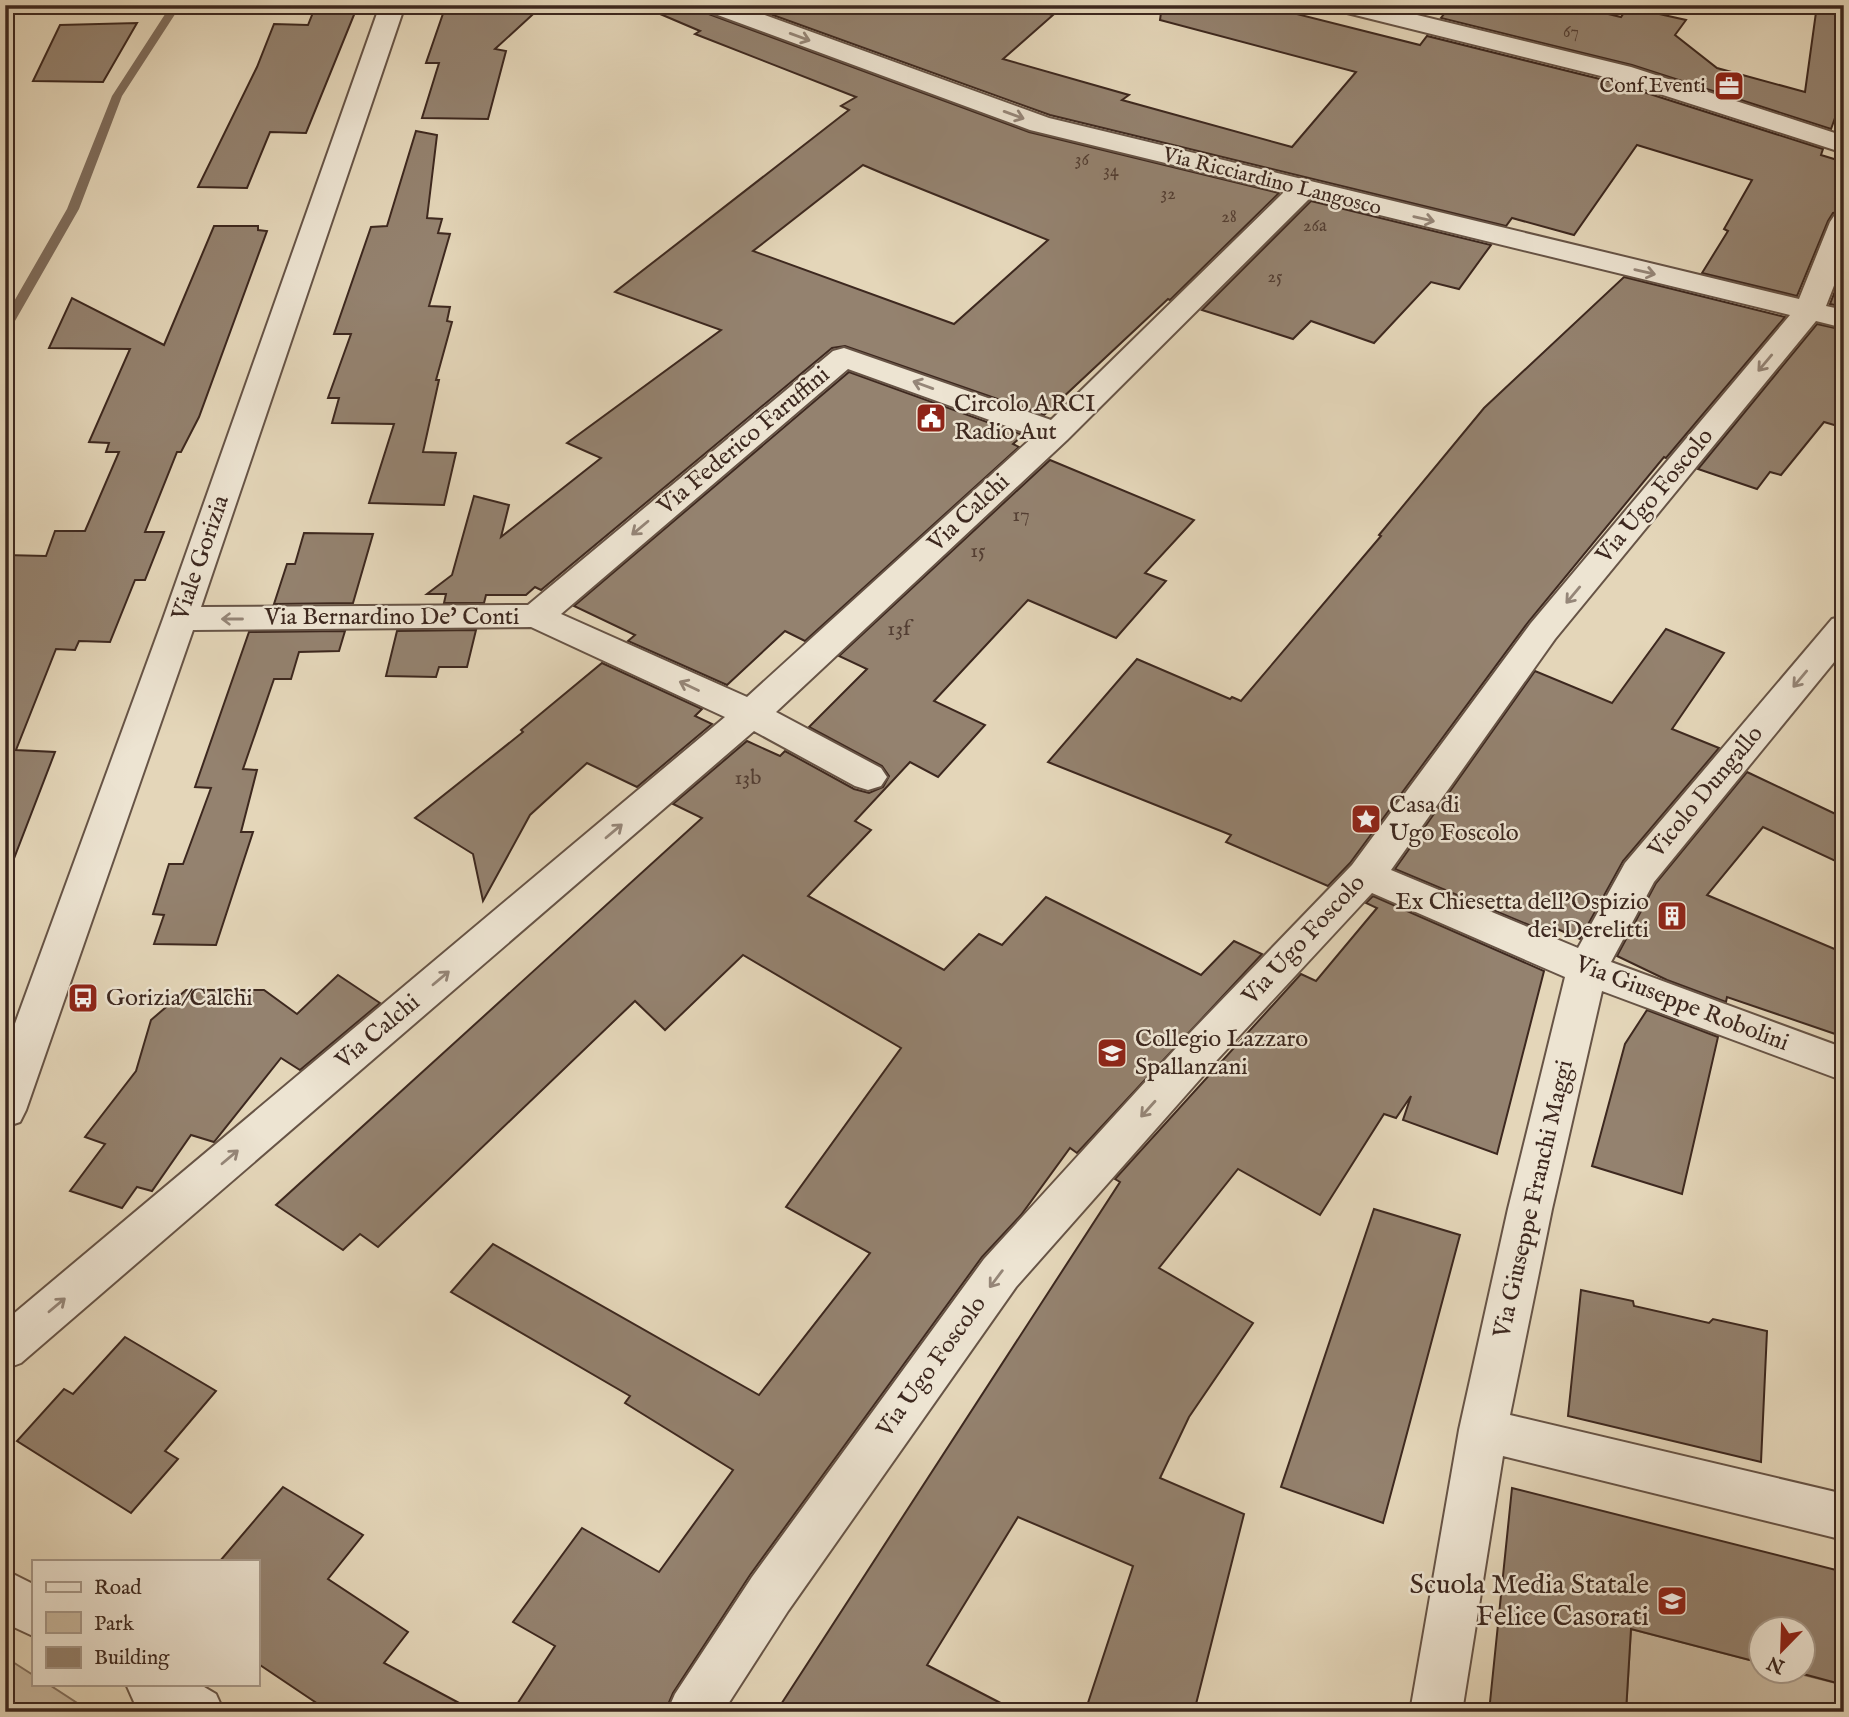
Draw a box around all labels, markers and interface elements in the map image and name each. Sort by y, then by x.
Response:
house number: 67 [1563,21,1579,44]
one-way arrow [788,32,810,44]
office icon: Conf Eventi [1712,69,1746,103]
place label: Conf Eventi [1599,73,1706,100]
one-way arrow [1002,109,1024,122]
street label: Via Ricciardino Langosco [1159,142,1384,222]
house number: 36 [1075,149,1090,172]
house number: 34 [1103,160,1119,183]
house number: 32 [1160,183,1176,206]
house number: 28 [1221,206,1237,229]
one-way arrow [1412,213,1435,226]
house number: 26a [1303,215,1327,238]
one-way arrow [1633,265,1656,279]
house number: 25 [1268,266,1283,289]
one-way arrow [1757,354,1773,372]
street label: Via Federico Faruffini [651,360,837,523]
one-way arrow [912,378,934,390]
place label: Circolo ARCI Radio Aut [954,389,1096,448]
public building icon: Circolo ARCI Radio Aut [914,401,948,435]
street label: Via Ugo Foscolo [1589,422,1721,571]
street label: Via Calchi [921,467,1017,560]
street label: Viale Gorizia [165,491,237,626]
house number: 17 [1012,502,1030,529]
one-way arrow [632,520,650,536]
house number: 15 [970,538,986,565]
one-way arrow [1565,585,1581,603]
street label: Via Bernardino De' Conti [263,602,520,633]
one-way arrow [221,612,244,626]
house number: 13f [887,616,914,643]
one-way arrow [1792,670,1808,688]
one-way arrow [679,679,701,692]
street label: Vicolo Dungallo [1641,719,1770,865]
house number: 13b [735,765,761,792]
place label: Casa di Ugo Foscolo [1389,790,1519,849]
place icon: Casa di Ugo Foscolo [1349,802,1383,836]
one-way arrow [605,823,623,839]
street label: Via Ugo Foscolo [1235,868,1372,1012]
place label: Ex Chiesetta dell'Ospizio dei Derelitti [1395,887,1649,946]
building icon: Ex Chiesetta dell'Ospizio dei Derelitti [1655,899,1689,933]
street label: Via Giuseppe Robolini [1570,949,1793,1059]
one-way arrow [432,970,450,986]
bus stop icon: Gorizia/Calchi [66,981,100,1015]
place label: Gorizia/Calchi [106,983,253,1014]
street label: Via Calchi [328,988,427,1077]
place label: Collegio Lazzaro Spallanzani [1135,1024,1308,1083]
school or university icon: Collegio Lazzaro Spallanzani [1095,1036,1129,1070]
street label: Via Giuseppe Franchi Maggi [1487,1057,1581,1342]
one-way arrow [1139,1100,1156,1117]
one-way arrow [221,1149,239,1165]
one-way arrow [989,1269,1004,1287]
street label: Via Ugo Foscolo [870,1290,994,1445]
one-way arrow [48,1297,66,1313]
legend [32,1560,259,1686]
place label: Scuola Media Statale Felice Casorati [1410,1568,1649,1635]
text: Road [94,1575,142,1602]
school or university icon: Scuola Media Statale Felice Casorati [1655,1584,1689,1618]
text: Park [94,1611,135,1638]
north arrow [1748,1616,1818,1686]
text: Building [94,1645,170,1672]
text: N [1763,1649,1789,1678]

